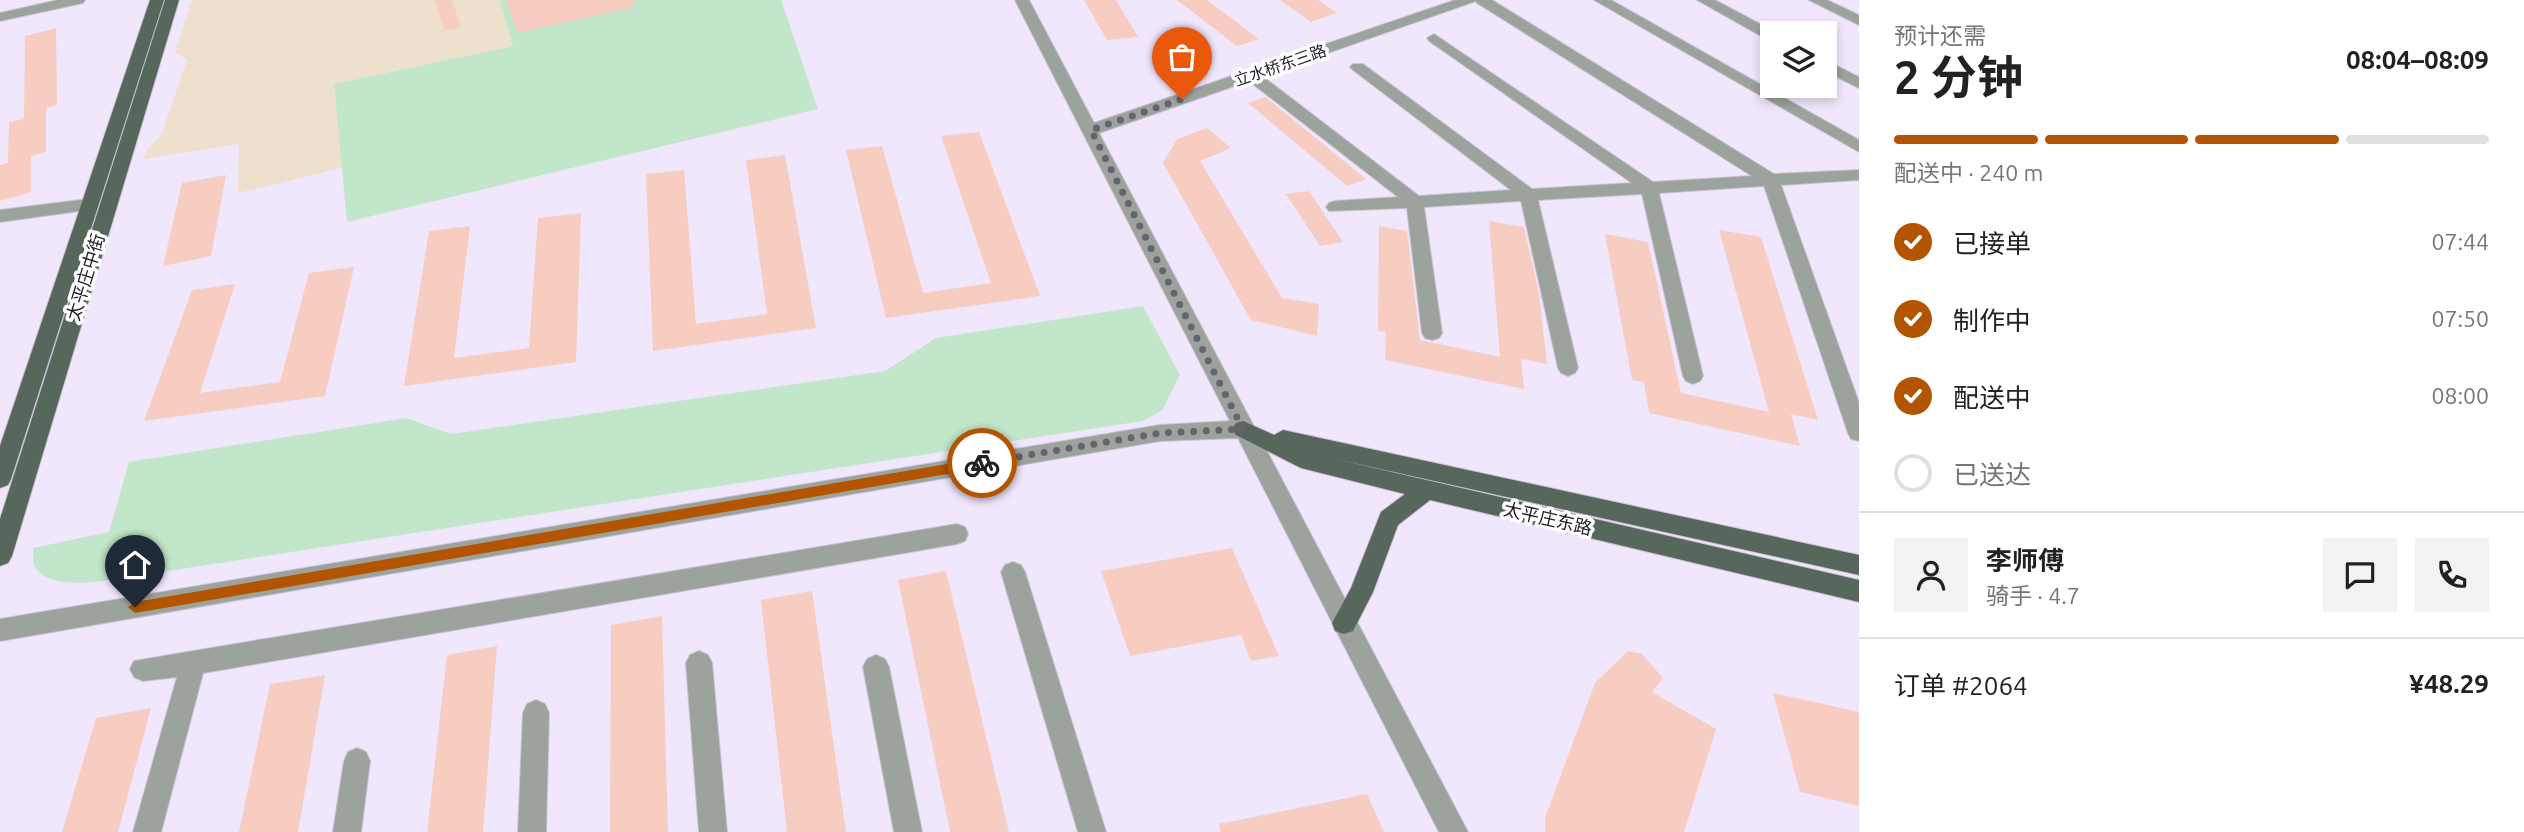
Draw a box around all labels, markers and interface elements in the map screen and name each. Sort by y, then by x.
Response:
map controls [1760,21,1837,98]
button: layers [1760,21,1837,98]
text: 预计还需 [1894,23,1986,48]
pin [1152,27,1212,99]
icon: bag [1163,38,1201,76]
street label: 立水桥东三路 [1232,41,1328,89]
text: 08:04–08:09 [2346,45,2489,74]
text: 2 分钟 [1894,51,2023,103]
text: 配送中 · 240 m [1894,160,2043,185]
icon: check [1894,223,1932,261]
text: 已接单 [1953,229,2031,258]
text: 07:44 [2431,229,2489,254]
street label: 太平庄中街 [62,231,108,323]
icon: check [1894,300,1932,338]
text: 制作中 [1953,306,2031,335]
text: 07:50 [2431,306,2489,331]
icon: check [1894,377,1932,415]
text: 配送中 [1953,383,2031,412]
text: 08:00 [2431,383,2489,408]
courier [947,428,1017,498]
icon: bike [963,444,1001,482]
text: 已送达 [1953,460,2031,489]
street label: 太平庄东路 [1502,498,1594,538]
pin [105,535,165,607]
button: person [1894,538,1968,612]
button: chat [2323,538,2397,612]
button: phone [2415,538,2489,612]
icon: home [116,546,154,584]
text: 李师傅 [1986,546,2064,575]
text: 骑手 · 4.7 [1986,583,2080,608]
text: ¥48.29 [2409,669,2489,698]
text: 订单 #2064 [1894,671,2028,700]

